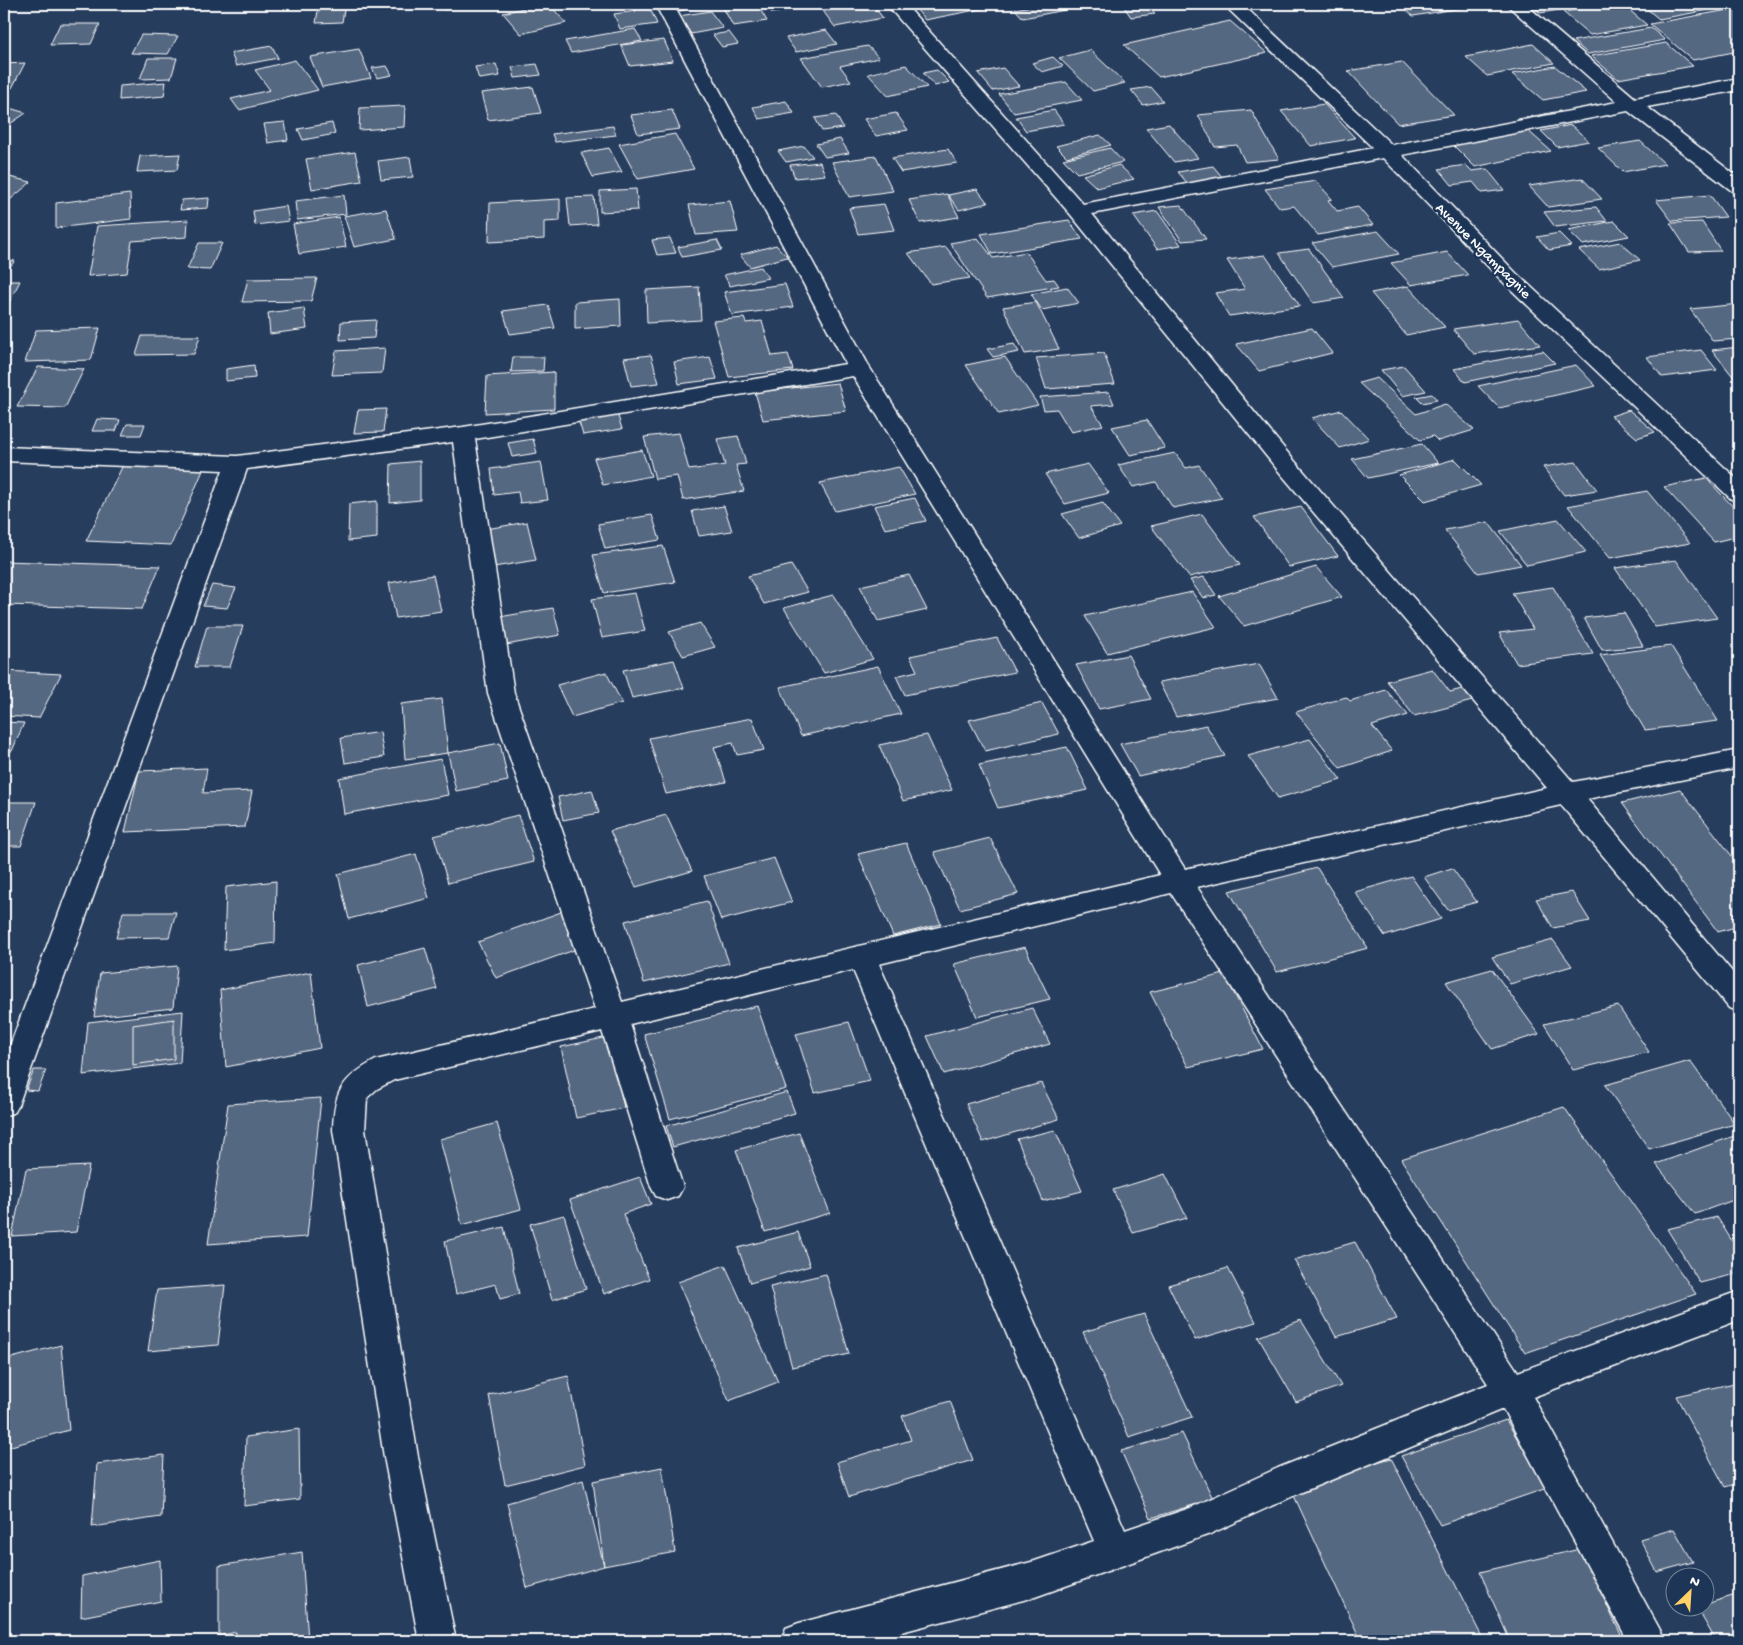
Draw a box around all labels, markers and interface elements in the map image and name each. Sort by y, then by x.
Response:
street label: Avenue Ngampagnie [1431,200,1535,303]
north arrow [1666,1568,1716,1618]
text: N [1687,1573,1702,1592]

